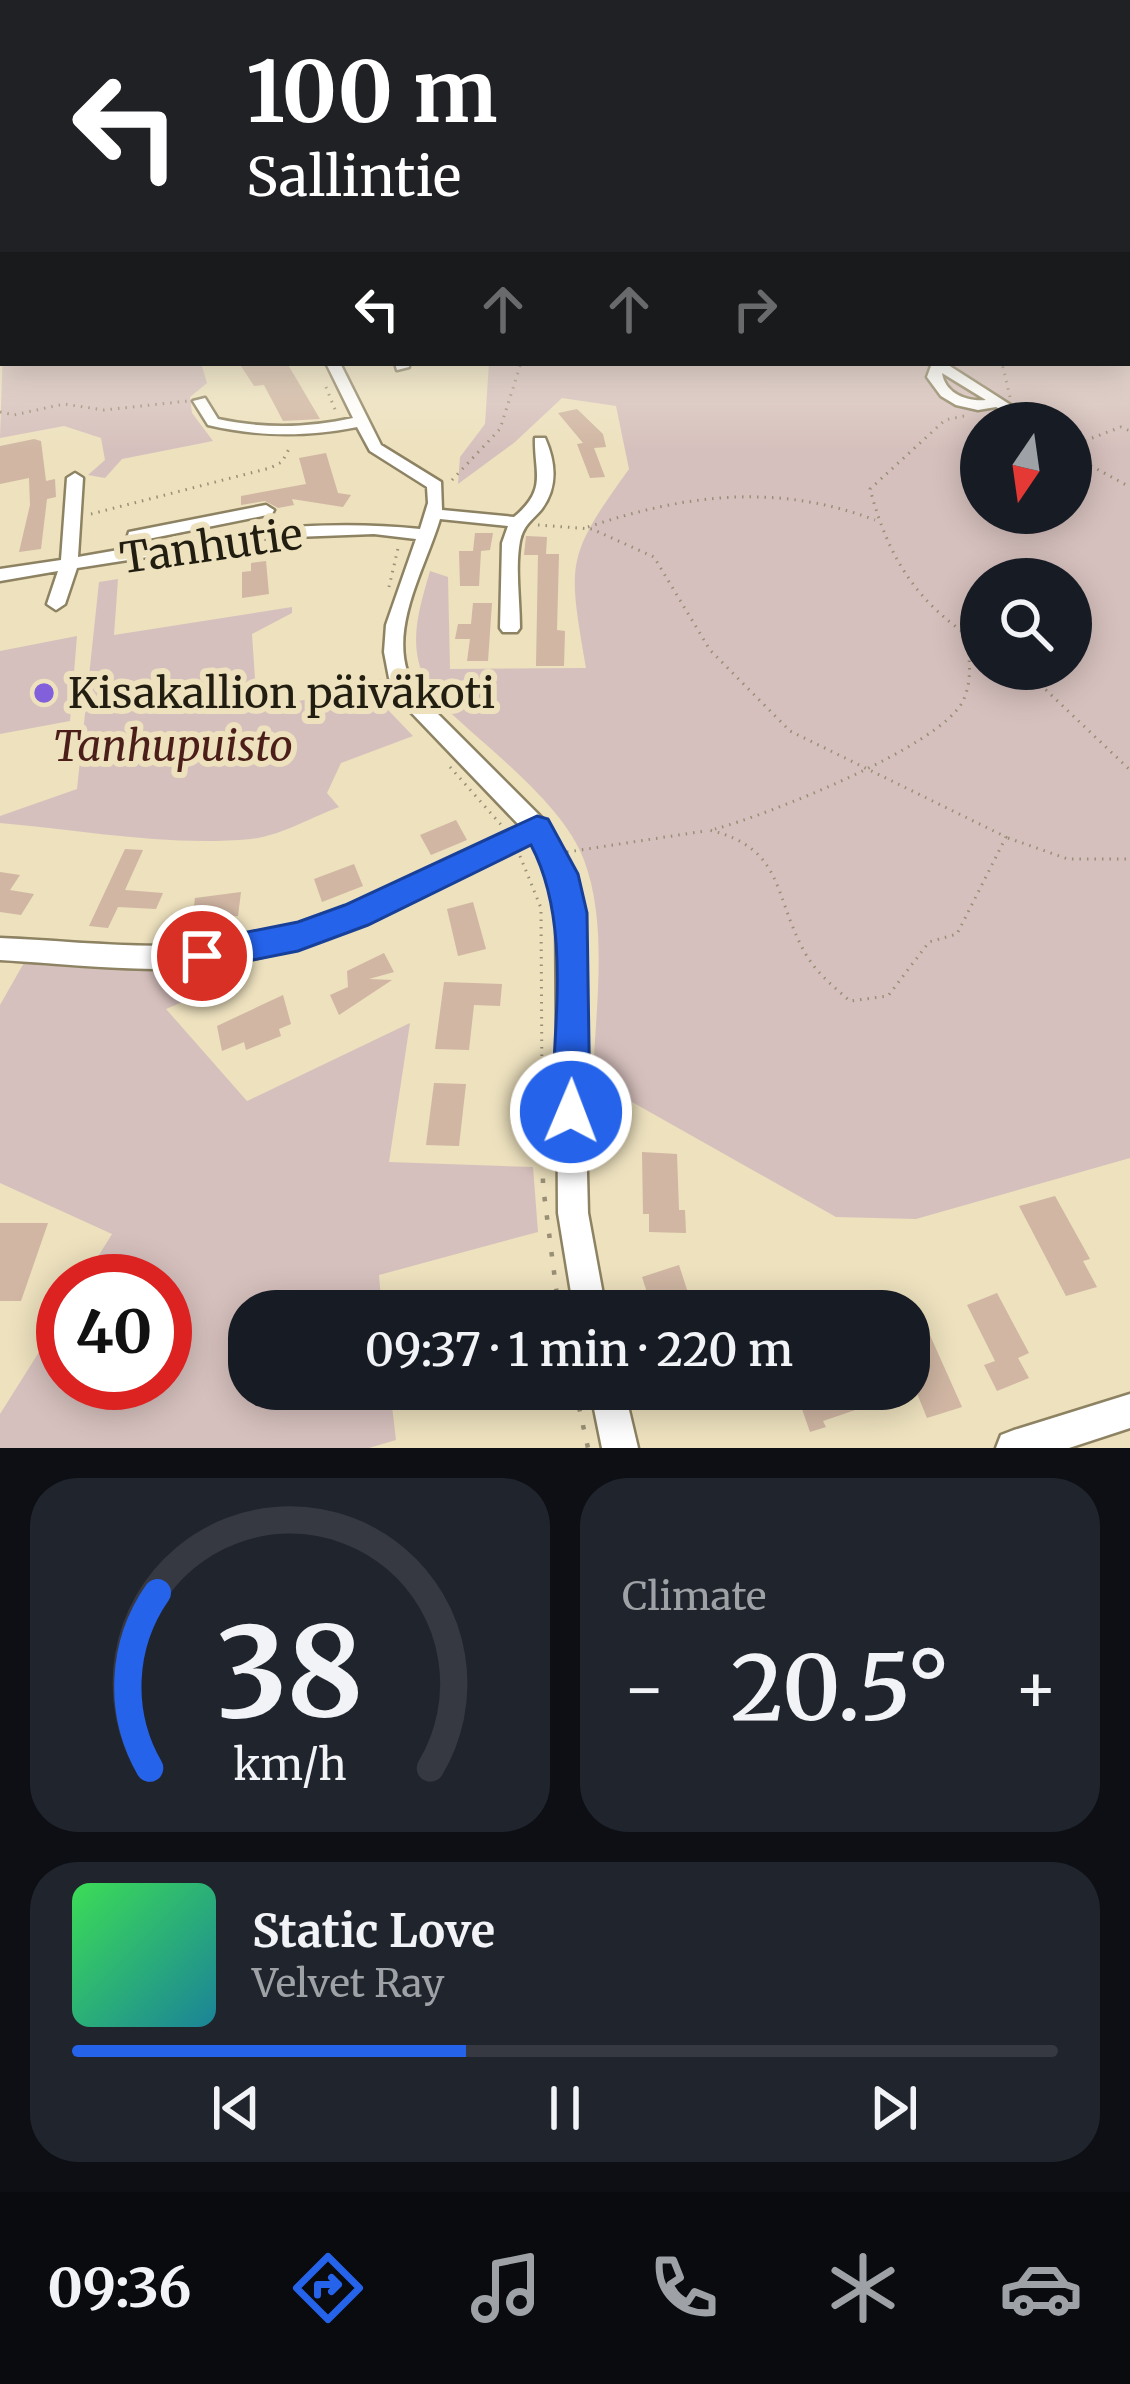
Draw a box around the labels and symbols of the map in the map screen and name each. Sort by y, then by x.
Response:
north arrow [960,402,1092,534]
street label: Tanhutie [117,507,305,585]
place label: Kisakallion päiväkoti [68,667,495,719]
marker: Kisakallion päiväkoti [31,680,57,706]
park label: Tanhupuisto [53,720,293,772]
pin [151,905,253,1007]
position arrow [508,1049,634,1175]
speed limit sign: 40 [36,1254,192,1410]

